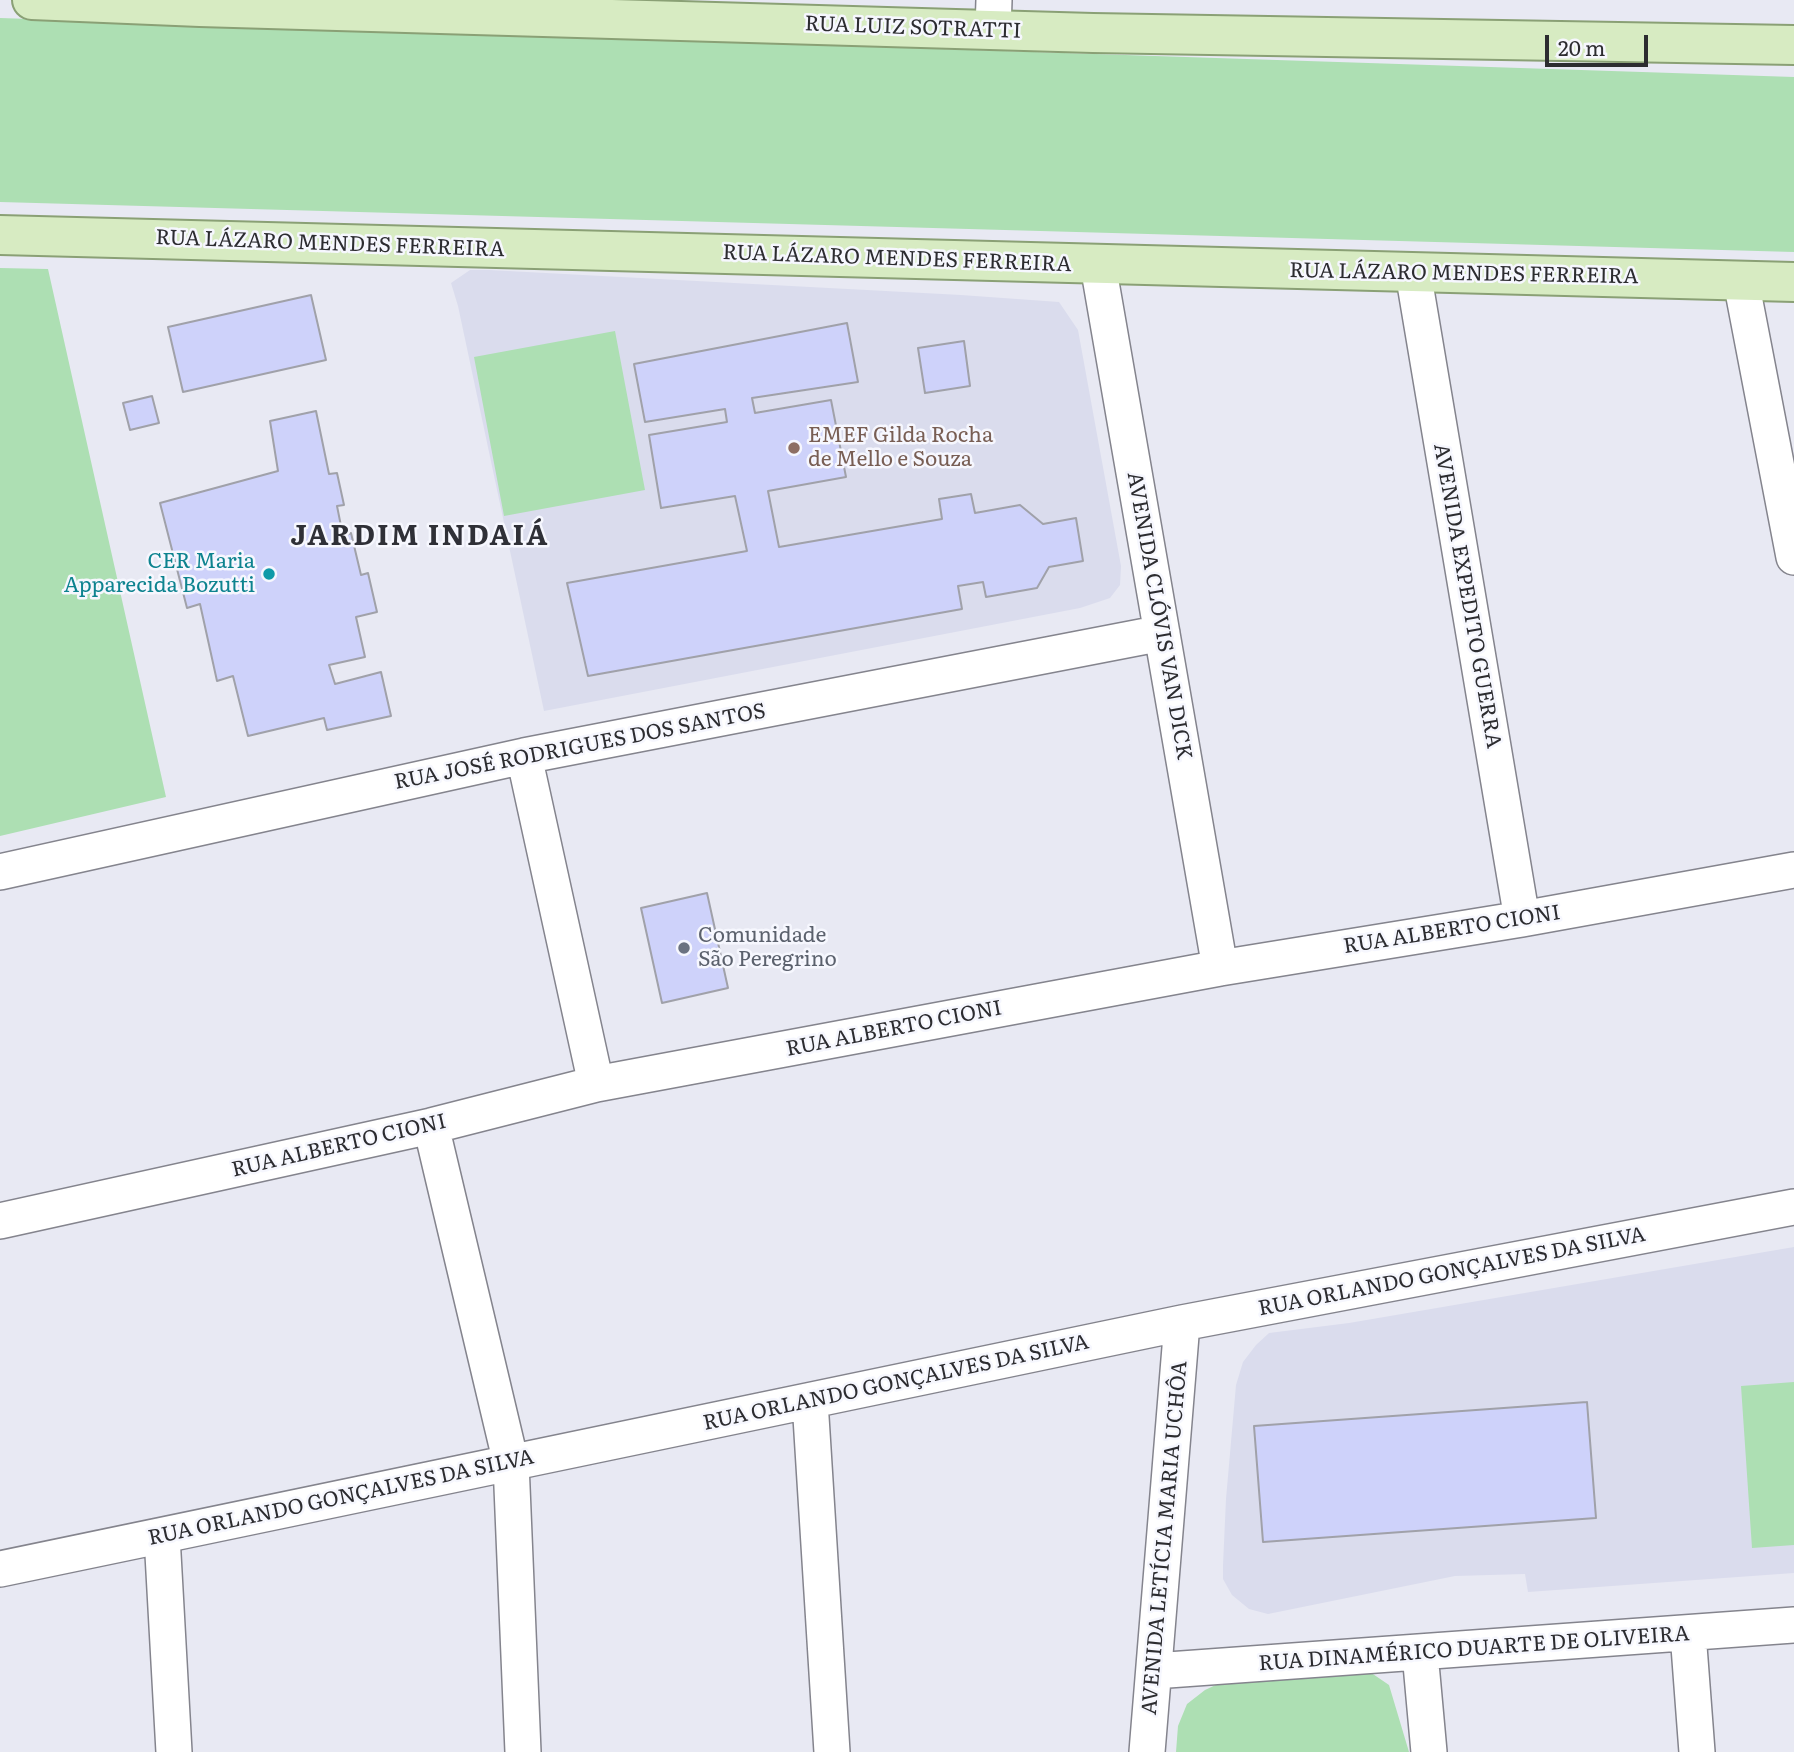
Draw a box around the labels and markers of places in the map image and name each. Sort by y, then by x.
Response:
place label: EMEF Gilda Rocha de Mello e Souza [808,423,993,473]
marker: EMEF Gilda Rocha de Mello e Souza [786,440,802,456]
place label: CER Maria Apparecida Bozutti [64,549,255,599]
marker: CER Maria Apparecida Bozutti [261,566,277,582]
place label: Comunidade São Peregrino [698,923,837,973]
marker: Comunidade São Peregrino [676,940,692,956]

